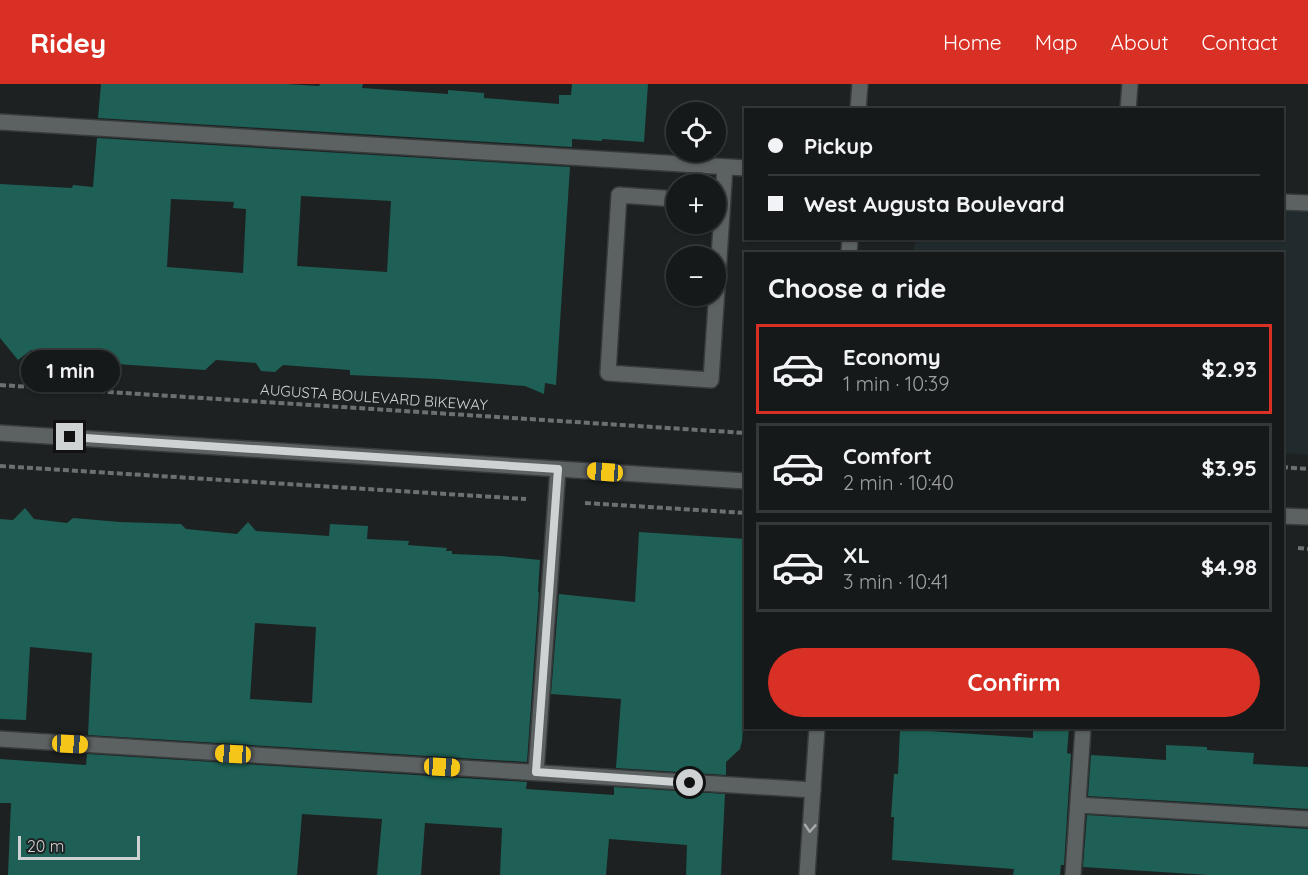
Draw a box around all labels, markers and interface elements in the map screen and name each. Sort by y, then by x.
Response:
text: Ridey [30,25,106,60]
text: Home [943,29,1002,55]
text: Map [1035,29,1078,55]
text: About [1111,29,1169,55]
text: Contact [1202,29,1278,55]
map controls [666,102,726,306]
button: locate [666,102,726,162]
text: Pickup [804,132,873,160]
button: + [666,174,726,234]
text: West Augusta Boulevard [804,190,1065,218]
button: − [666,246,726,306]
text: Choose a ride [768,271,946,305]
icon: car [771,342,825,396]
text: Economy [843,343,941,371]
callout: 1 min [20,350,119,392]
text: $2.93 [1202,355,1257,383]
text: 1 min [46,358,95,383]
text: 1 min · 10:39 [843,371,949,396]
street label: AUGUSTA BOULEVARD BIKEWAY [260,380,489,414]
route end [56,423,83,450]
icon: car [771,441,825,495]
text: Comfort [843,442,932,470]
text: $3.95 [1201,454,1257,482]
car [586,462,624,482]
text: 2 min · 10:40 [843,470,954,495]
icon: car [771,540,825,594]
text: XL [843,541,870,569]
text: $4.98 [1201,553,1257,581]
text: 3 min · 10:41 [843,569,949,594]
button: Confirm [768,648,1260,717]
car [52,734,88,754]
car [215,744,251,764]
car [424,757,460,777]
route start [676,769,703,796]
one-way arrow [804,823,817,832]
scale bar [18,833,140,860]
text: 20 m [27,836,64,856]

